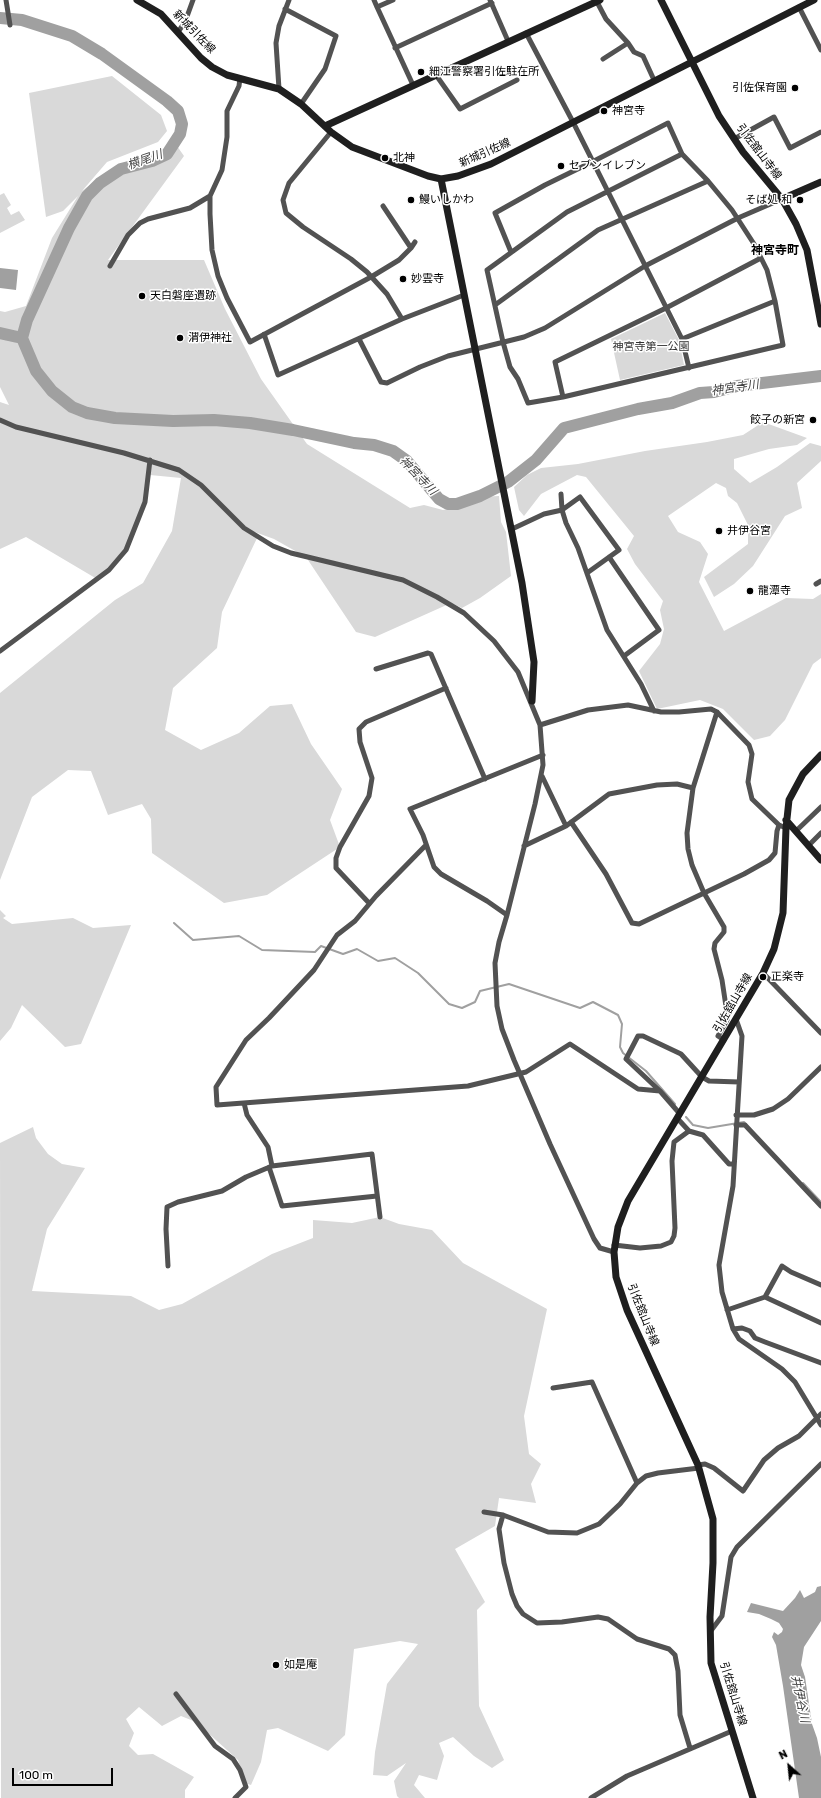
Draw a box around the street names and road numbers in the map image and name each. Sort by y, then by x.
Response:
street label: 新城引佐線 [170,8,218,56]
street label: 引佐舘山寺線 [734,122,784,182]
street label: 新城引佐線 [457,136,513,170]
street label: 引佐舘山寺線 [711,971,755,1035]
street label: 引佐舘山寺線 [625,1282,661,1348]
street label: 引佐舘山寺線 [717,1661,749,1727]

